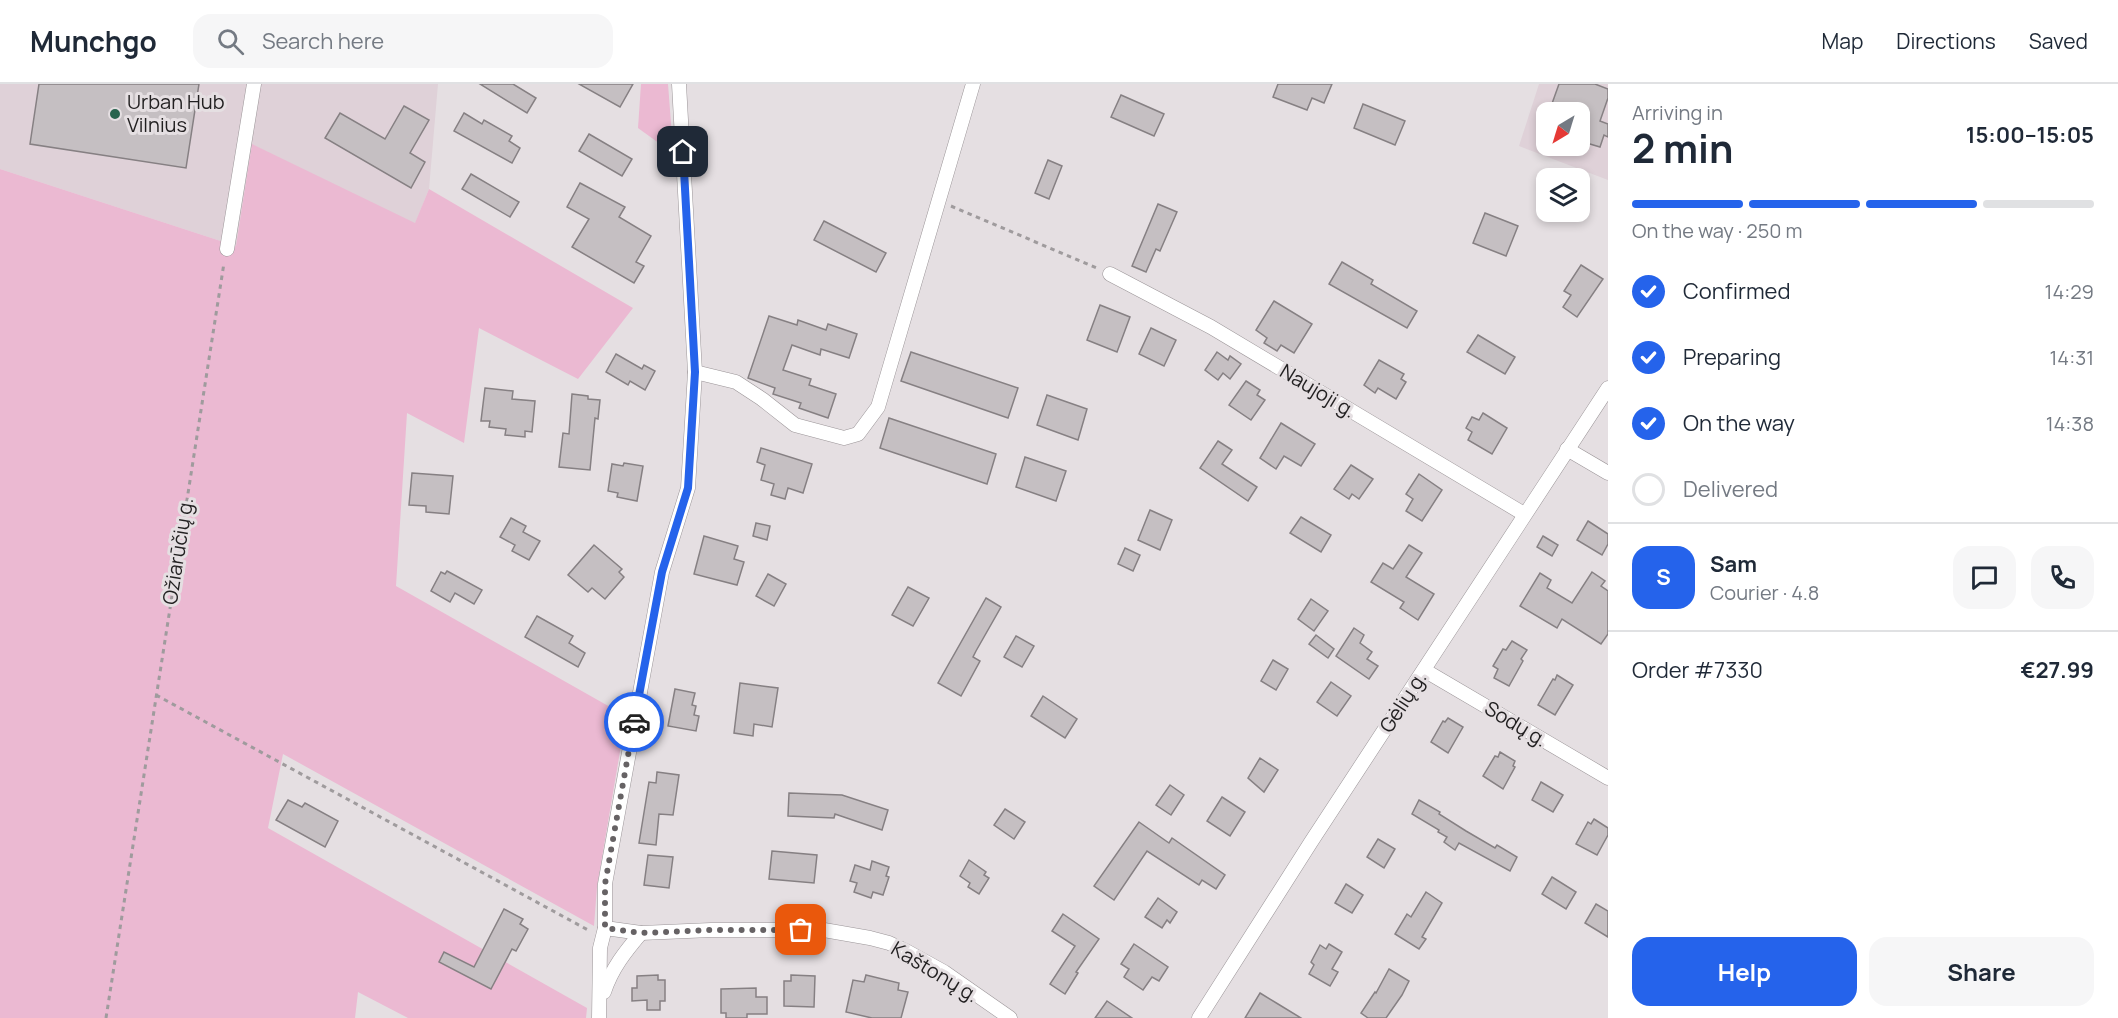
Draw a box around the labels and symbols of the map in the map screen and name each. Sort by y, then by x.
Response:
place label: Urban Hub Vilnius [127,88,225,138]
north arrow [1536,102,1590,156]
marker: Urban Hub Vilnius [108,107,122,121]
pin [657,126,708,177]
street label: Naujoji g. [1275,357,1361,424]
street label: Ožiarūčių g. [156,495,199,606]
street label: Gėlių g. [1373,666,1432,738]
courier [604,692,664,752]
street label: Sodų g. [1480,694,1553,753]
pin [775,904,826,955]
street label: Kaštonų g. [886,935,984,1008]

